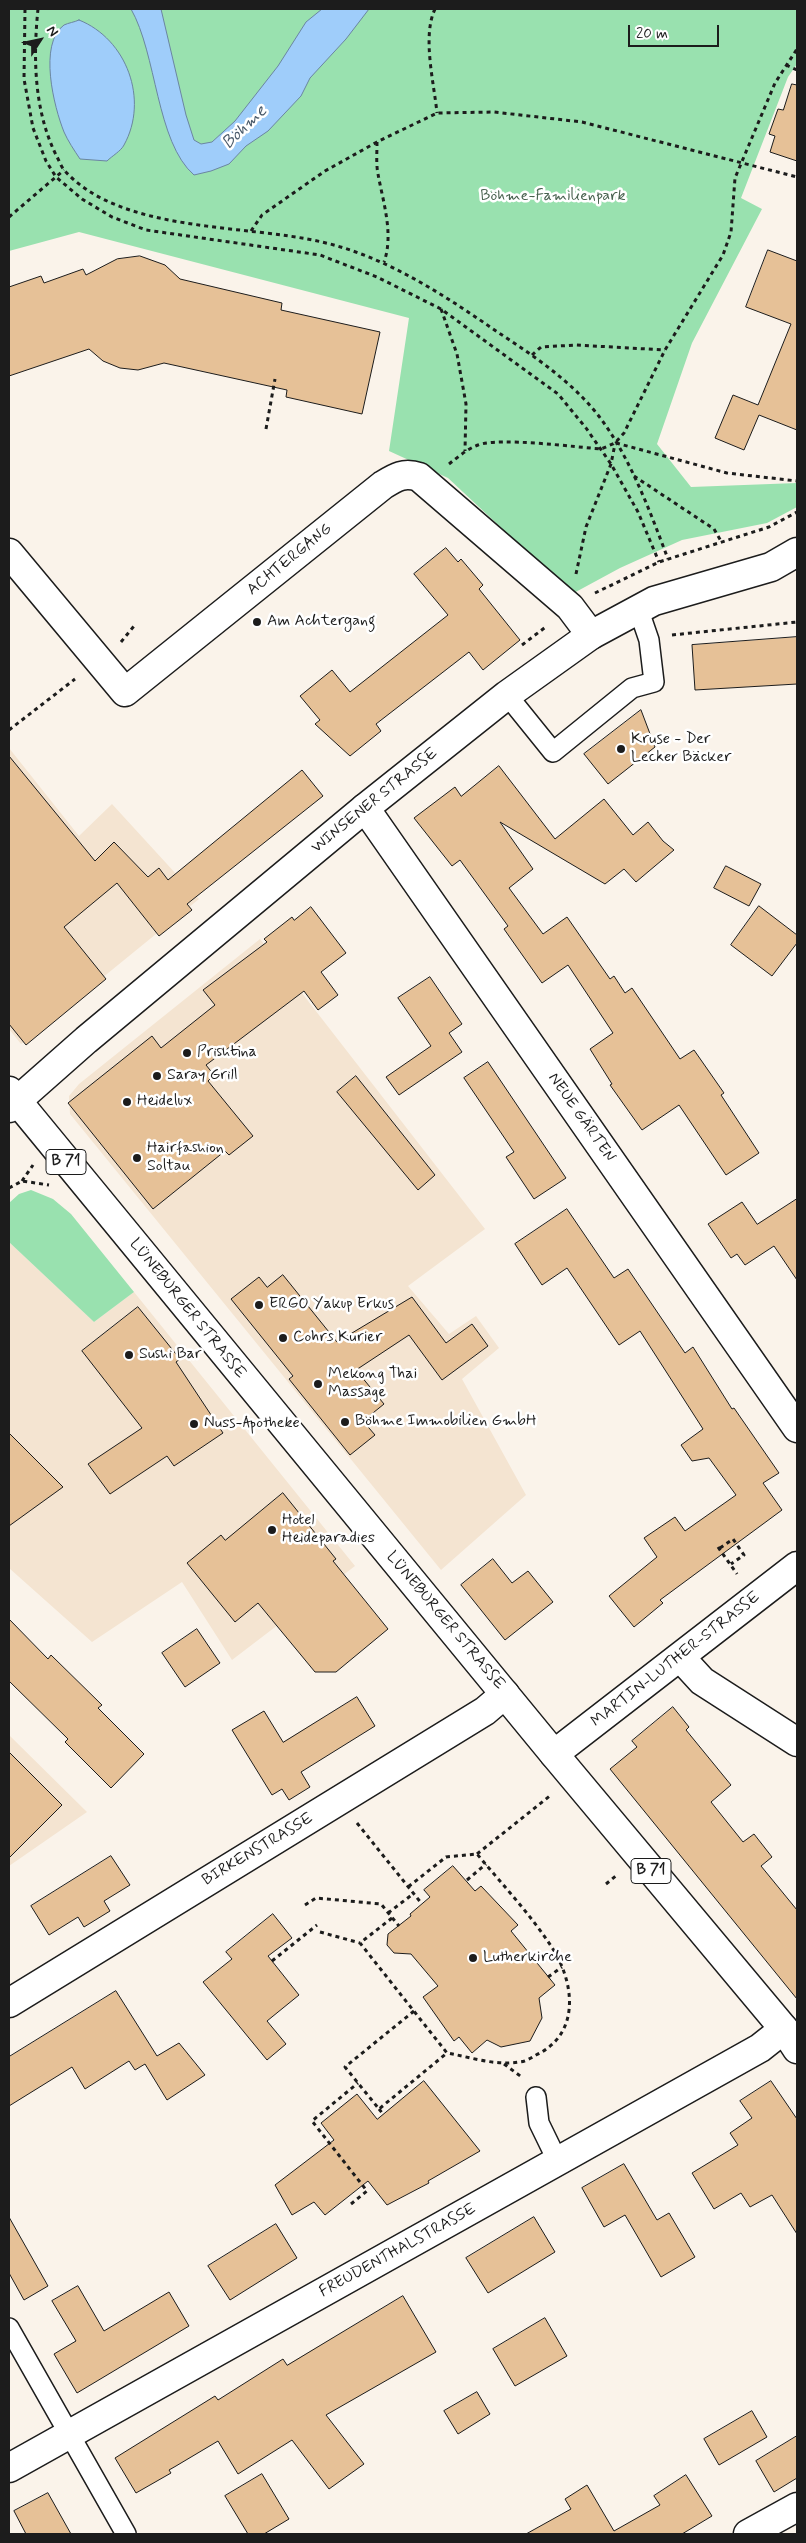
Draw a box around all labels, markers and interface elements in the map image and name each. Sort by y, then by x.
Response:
north arrow [15,15,65,65]
scale bar [631,15,722,47]
text: N [42,22,62,40]
text: 20 m [636,24,668,44]
water label: Böhme [218,101,272,155]
park label: Böhme-Familienpark [480,187,626,207]
street label: ACHTERGANG [244,520,336,600]
place label: Am Achtergang [267,612,375,632]
marker: Am Achtergang [251,616,263,628]
place label: Kruse - Der Lecker Bäcker [631,730,732,768]
marker: Kruse - Der Lecker Bäcker [615,743,627,755]
street label: WINSENER STRASSE [308,744,442,858]
place label: Prishtina [197,1043,257,1063]
marker: Prishtina [181,1047,193,1059]
place label: Saray Grill [167,1066,238,1086]
marker: Saray Grill [151,1070,163,1082]
street label: NEUE GÄRTEN [543,1070,619,1166]
place label: Heidelux [137,1092,192,1112]
marker: Heidelux [121,1096,133,1108]
place label: Hairfashion Soltau [147,1139,224,1177]
road number: B 71 [46,1150,86,1174]
marker: Hairfashion Soltau [131,1152,143,1164]
street label: LÜNEBURGER STRASSE [125,1235,249,1383]
place label: ERGO Yakup Erkus [269,1295,394,1315]
marker: ERGO Yakup Erkus [253,1299,265,1311]
place label: Cohrs Kurier [293,1328,382,1348]
marker: Cohrs Kurier [277,1332,289,1344]
place label: Sushi Bar [139,1345,201,1365]
marker: Sushi Bar [123,1349,135,1361]
place label: Mekong Thai Massage [328,1365,417,1403]
marker: Mekong Thai Massage [312,1378,324,1390]
place label: Böhme Immobilien GmbH [355,1412,536,1432]
place label: Nuss-Apotheke [204,1414,300,1434]
marker: Böhme Immobilien GmbH [339,1416,351,1428]
marker: Nuss-Apotheke [188,1418,200,1430]
place label: Hotel Heideparadies [282,1511,375,1549]
marker: Hotel Heideparadies [266,1524,278,1536]
street label: LÜNEBURGER STRASSE [381,1548,509,1694]
street label: MARTIN-LUTHER-STRASSE [588,1588,764,1732]
street label: BIRKENSTRASSE [199,1809,317,1891]
road number: B 71 [631,1858,671,1884]
place label: Lutherkirche [483,1948,572,1968]
marker: Lutherkirche [467,1952,479,1964]
street label: FREUDENTHALSTRASSE [316,2200,480,2302]

